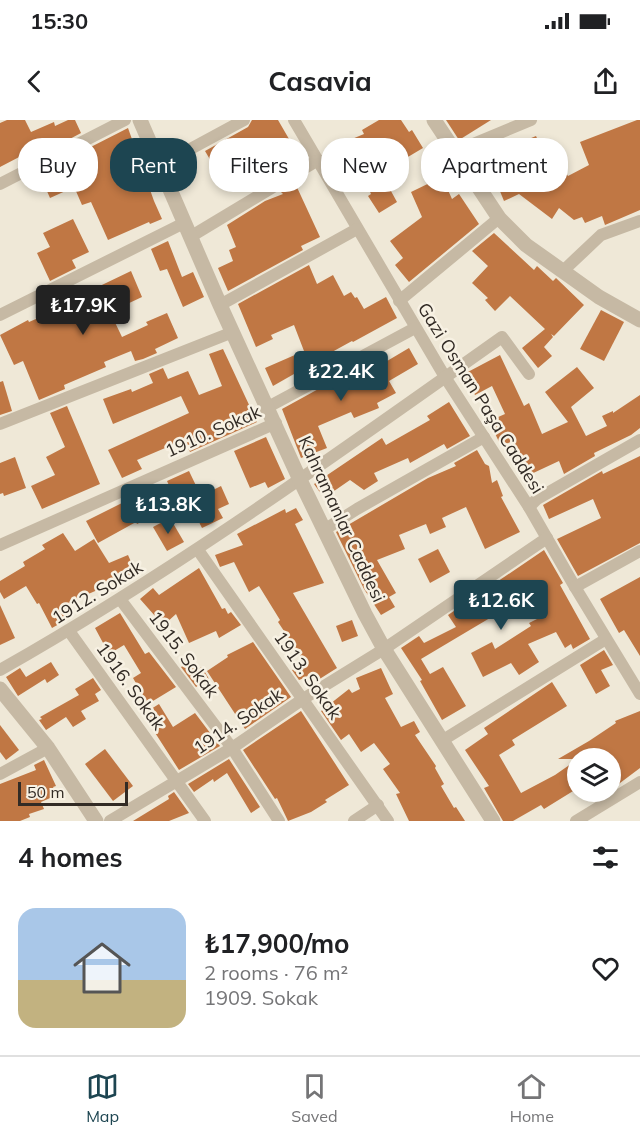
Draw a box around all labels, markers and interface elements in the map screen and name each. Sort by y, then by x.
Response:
text: 15:30 [30,7,88,35]
text: Casavia [268,64,372,98]
icon: back [18,65,51,98]
icon: share [589,65,622,98]
chip: Buy [18,138,98,192]
chip: Rent [110,138,197,192]
chip: Filters [209,138,309,192]
chip: New [321,138,409,192]
chip: Apartment [421,138,568,192]
pin: ₺17.9K [34,285,132,336]
text: ₺17.9K [50,292,116,317]
street label: Gazi Osman Paşa Caddesi [413,298,549,498]
pin: ₺22.4K [292,351,390,402]
text: ₺22.4K [308,358,374,383]
street label: 1910. Sokak [161,399,265,462]
street label: Kahramanlar Caddesi [293,432,391,606]
pin: ₺13.8K [119,484,217,535]
text: ₺13.8K [135,491,201,516]
street label: 1912. Sokak [47,555,147,629]
pin: ₺12.6K [452,580,550,631]
text: ₺12.6K [468,587,534,612]
street label: 1915. Sokak [144,606,225,703]
street label: 1913. Sokak [269,626,347,724]
street label: 1916. Sokak [91,638,171,735]
street label: 1914. Sokak [189,682,288,759]
map controls [567,748,621,802]
button: layers [567,748,621,802]
scale bar [18,779,128,806]
text: 50 m [27,782,64,802]
text: 4 homes [18,841,122,874]
icon: filters [589,841,622,874]
text: ₺17,900/mo [204,927,349,960]
icon: home [66,932,138,1004]
icon: heart [589,952,622,985]
text: 2 rooms · 76 m² [204,960,348,985]
text: 1909. Sokak [204,985,318,1010]
tab: Map [86,1070,119,1126]
tab: Saved [291,1070,338,1126]
tab: Home [510,1070,554,1126]

